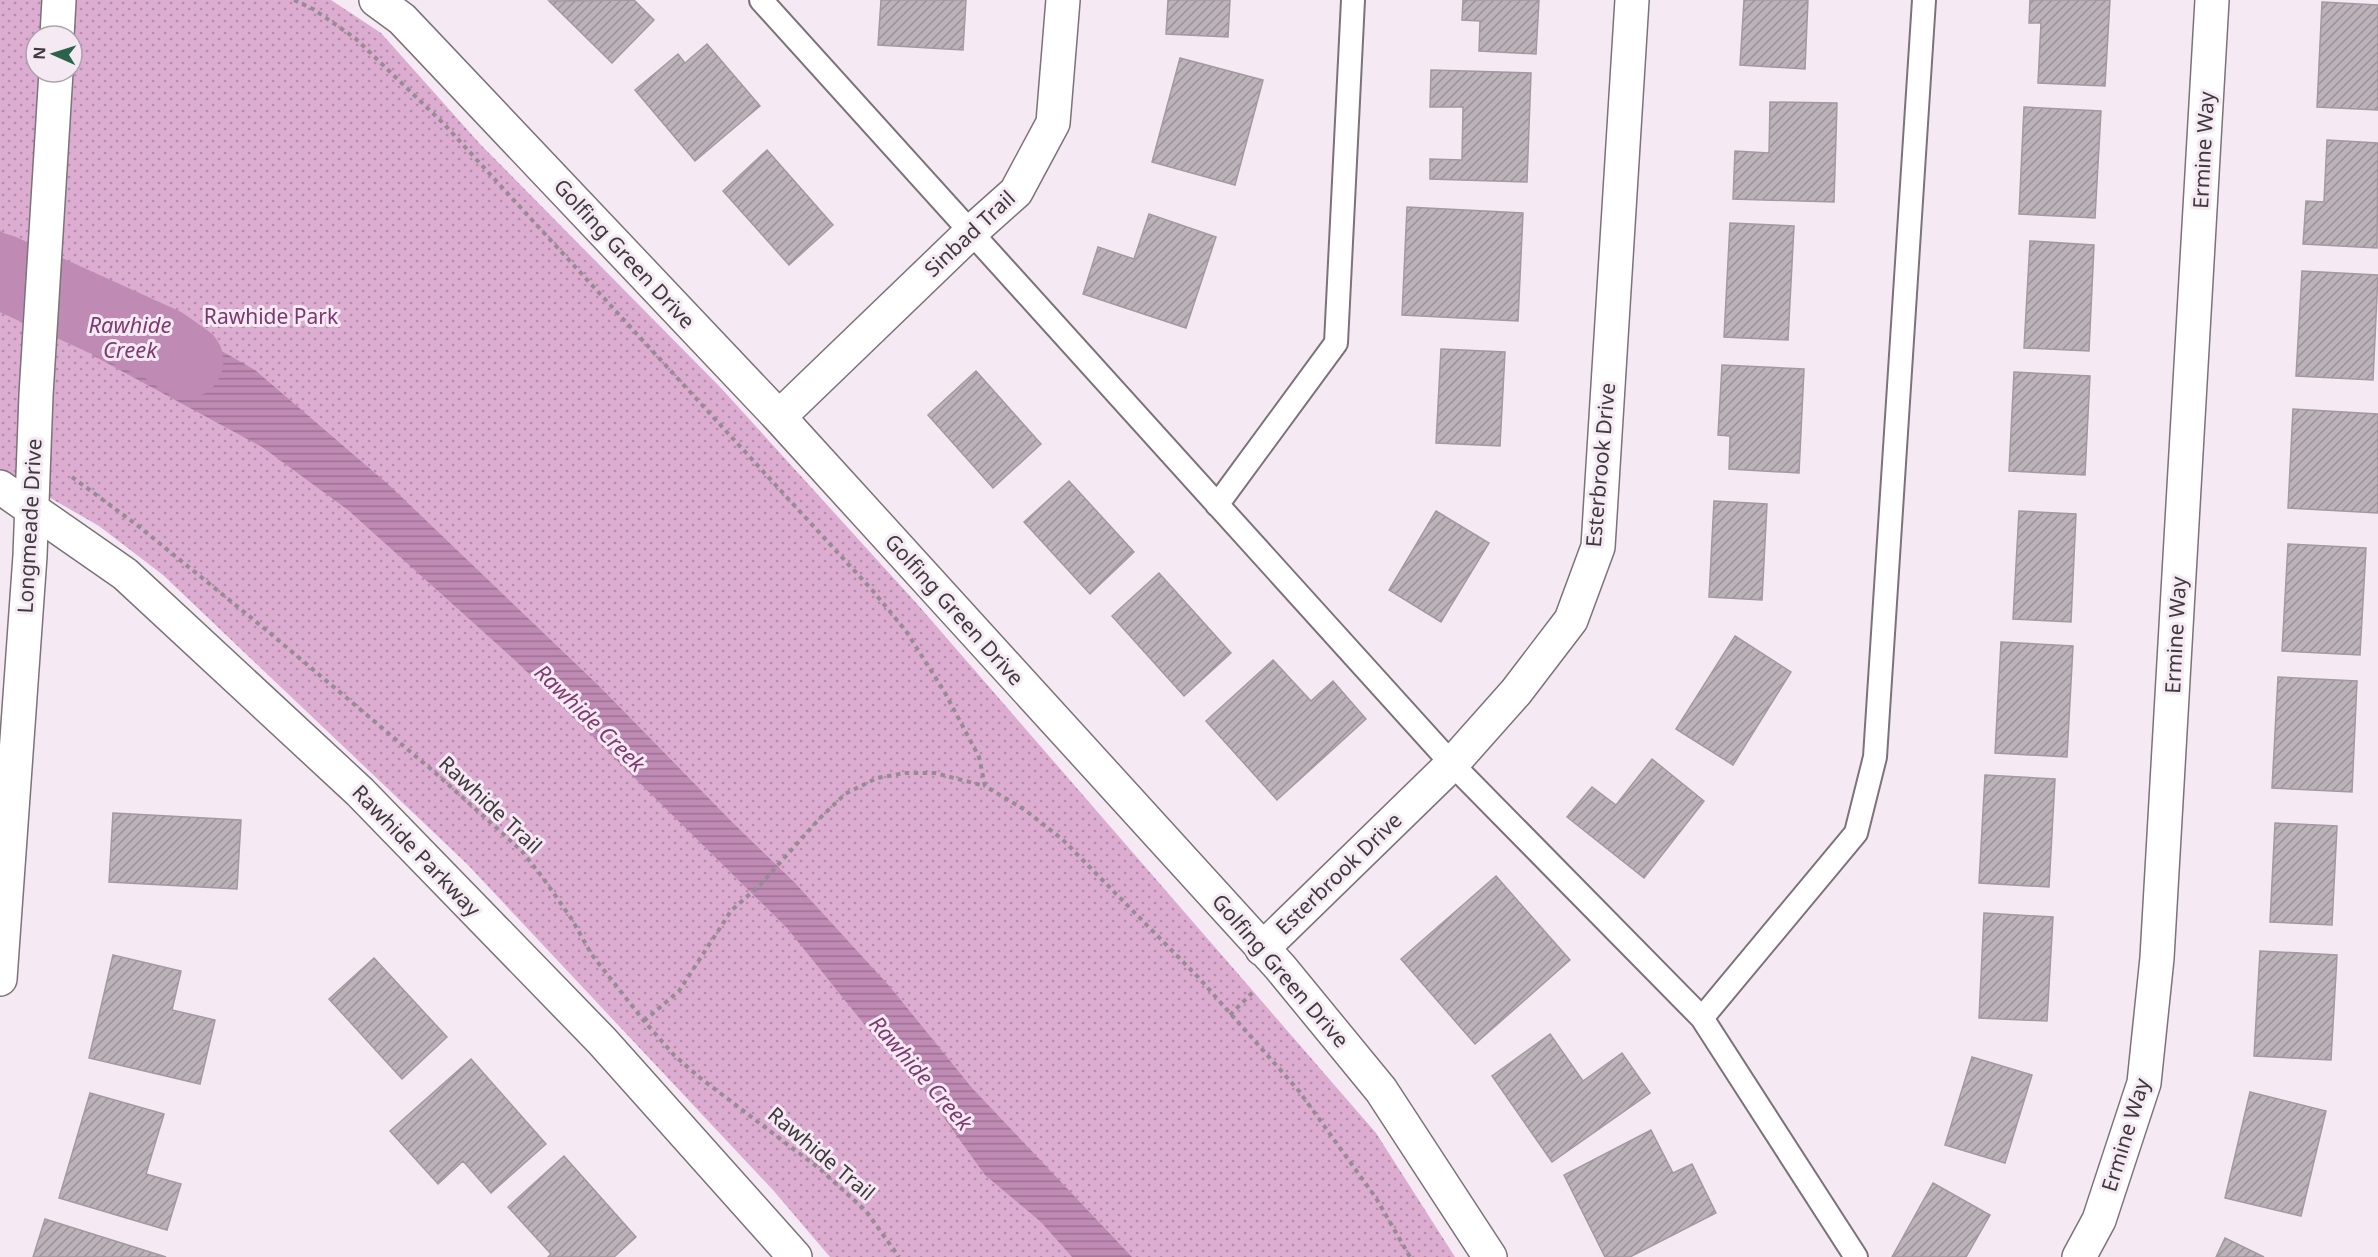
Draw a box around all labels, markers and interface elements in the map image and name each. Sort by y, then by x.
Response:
north arrow [24,24,84,84]
text: N [28,46,50,60]
street label: Ermine Way [2186,90,2220,209]
street label: Golfing Green Drive [548,172,701,334]
street label: Sinbad Trail [918,184,1021,283]
park label: Rawhide Park [204,302,339,330]
water label: Rawhide Creek [88,309,172,364]
street label: Esterbrook Drive [1579,381,1621,548]
street label: Longmeade Drive [10,438,48,614]
street label: Golfing Green Drive [879,528,1030,691]
street label: Ermine Way [2158,575,2192,694]
water label: Rawhide Creek [529,657,653,778]
street label: Rawhide Trail [433,749,548,859]
street label: Rawhide Parkway [346,778,487,923]
street label: Esterbrook Drive [1269,806,1407,941]
street label: Golfing Green Drive [1206,888,1355,1053]
water label: Rawhide Creek [864,1009,981,1137]
street label: Ermine Way [2095,1074,2156,1195]
street label: Rawhide Trail [762,1100,881,1206]

